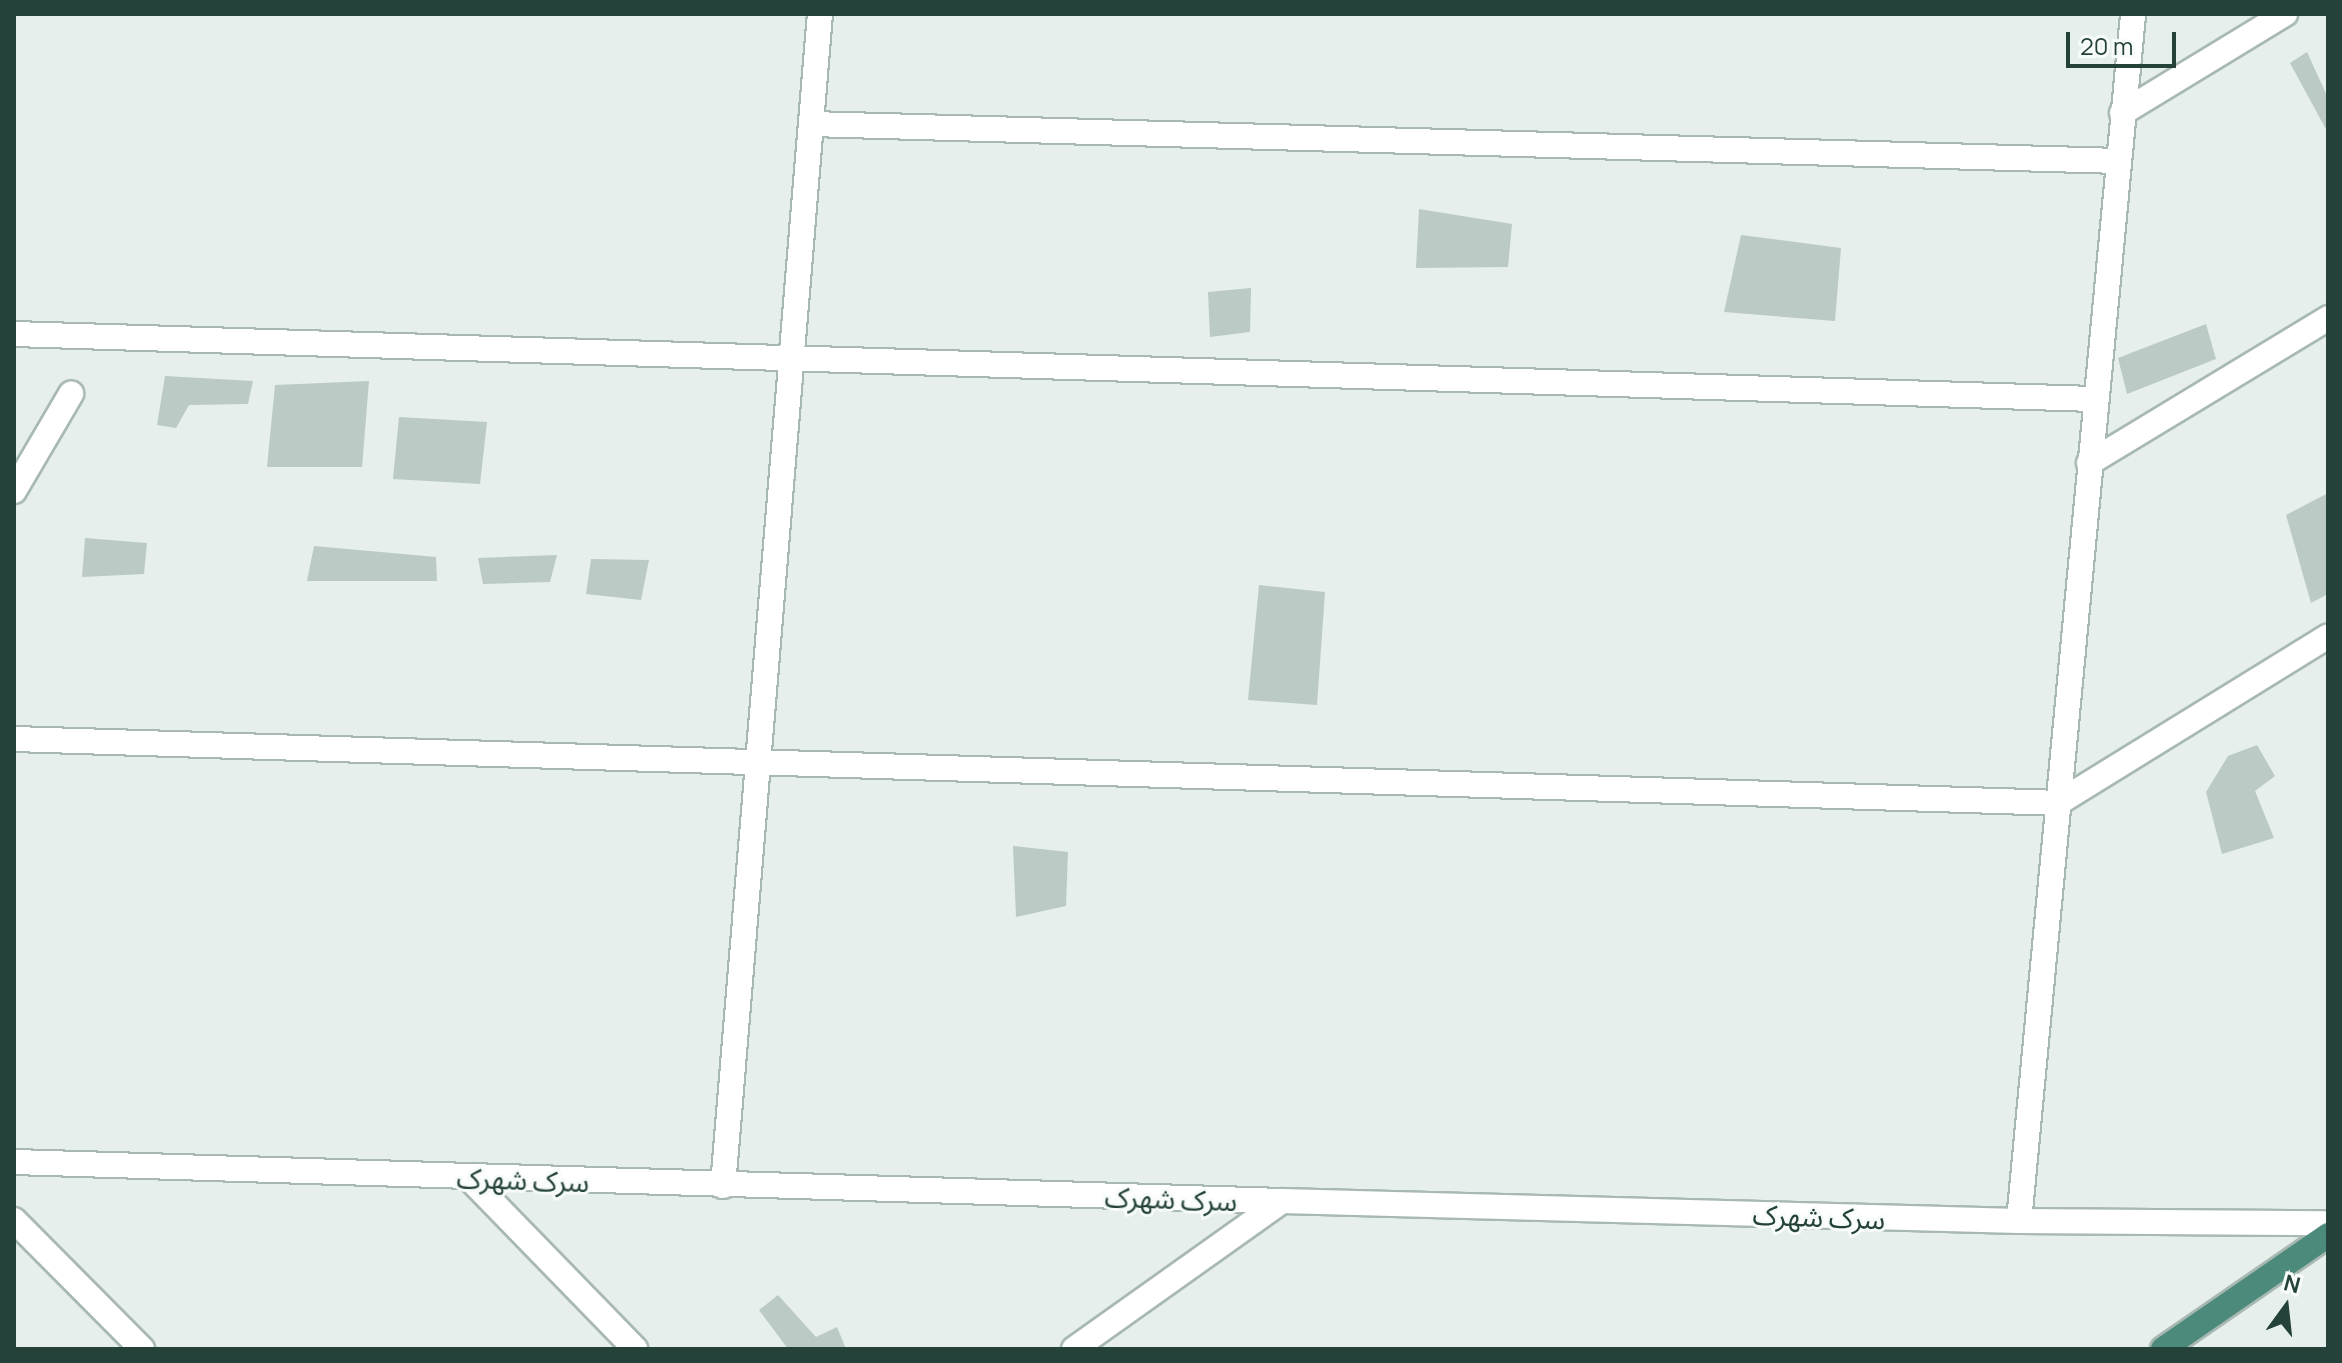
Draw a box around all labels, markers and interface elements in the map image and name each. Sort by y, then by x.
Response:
scale bar [2070,16,2180,66]
text: 20 m [2080,29,2133,62]
street label: سرک شهرک [456,1160,590,1198]
street label: سرک شهرک [1104,1179,1238,1217]
street label: سرک شهرک [1752,1197,1886,1235]
north arrow [2246,1267,2326,1347]
text: N [2281,1267,2304,1300]

